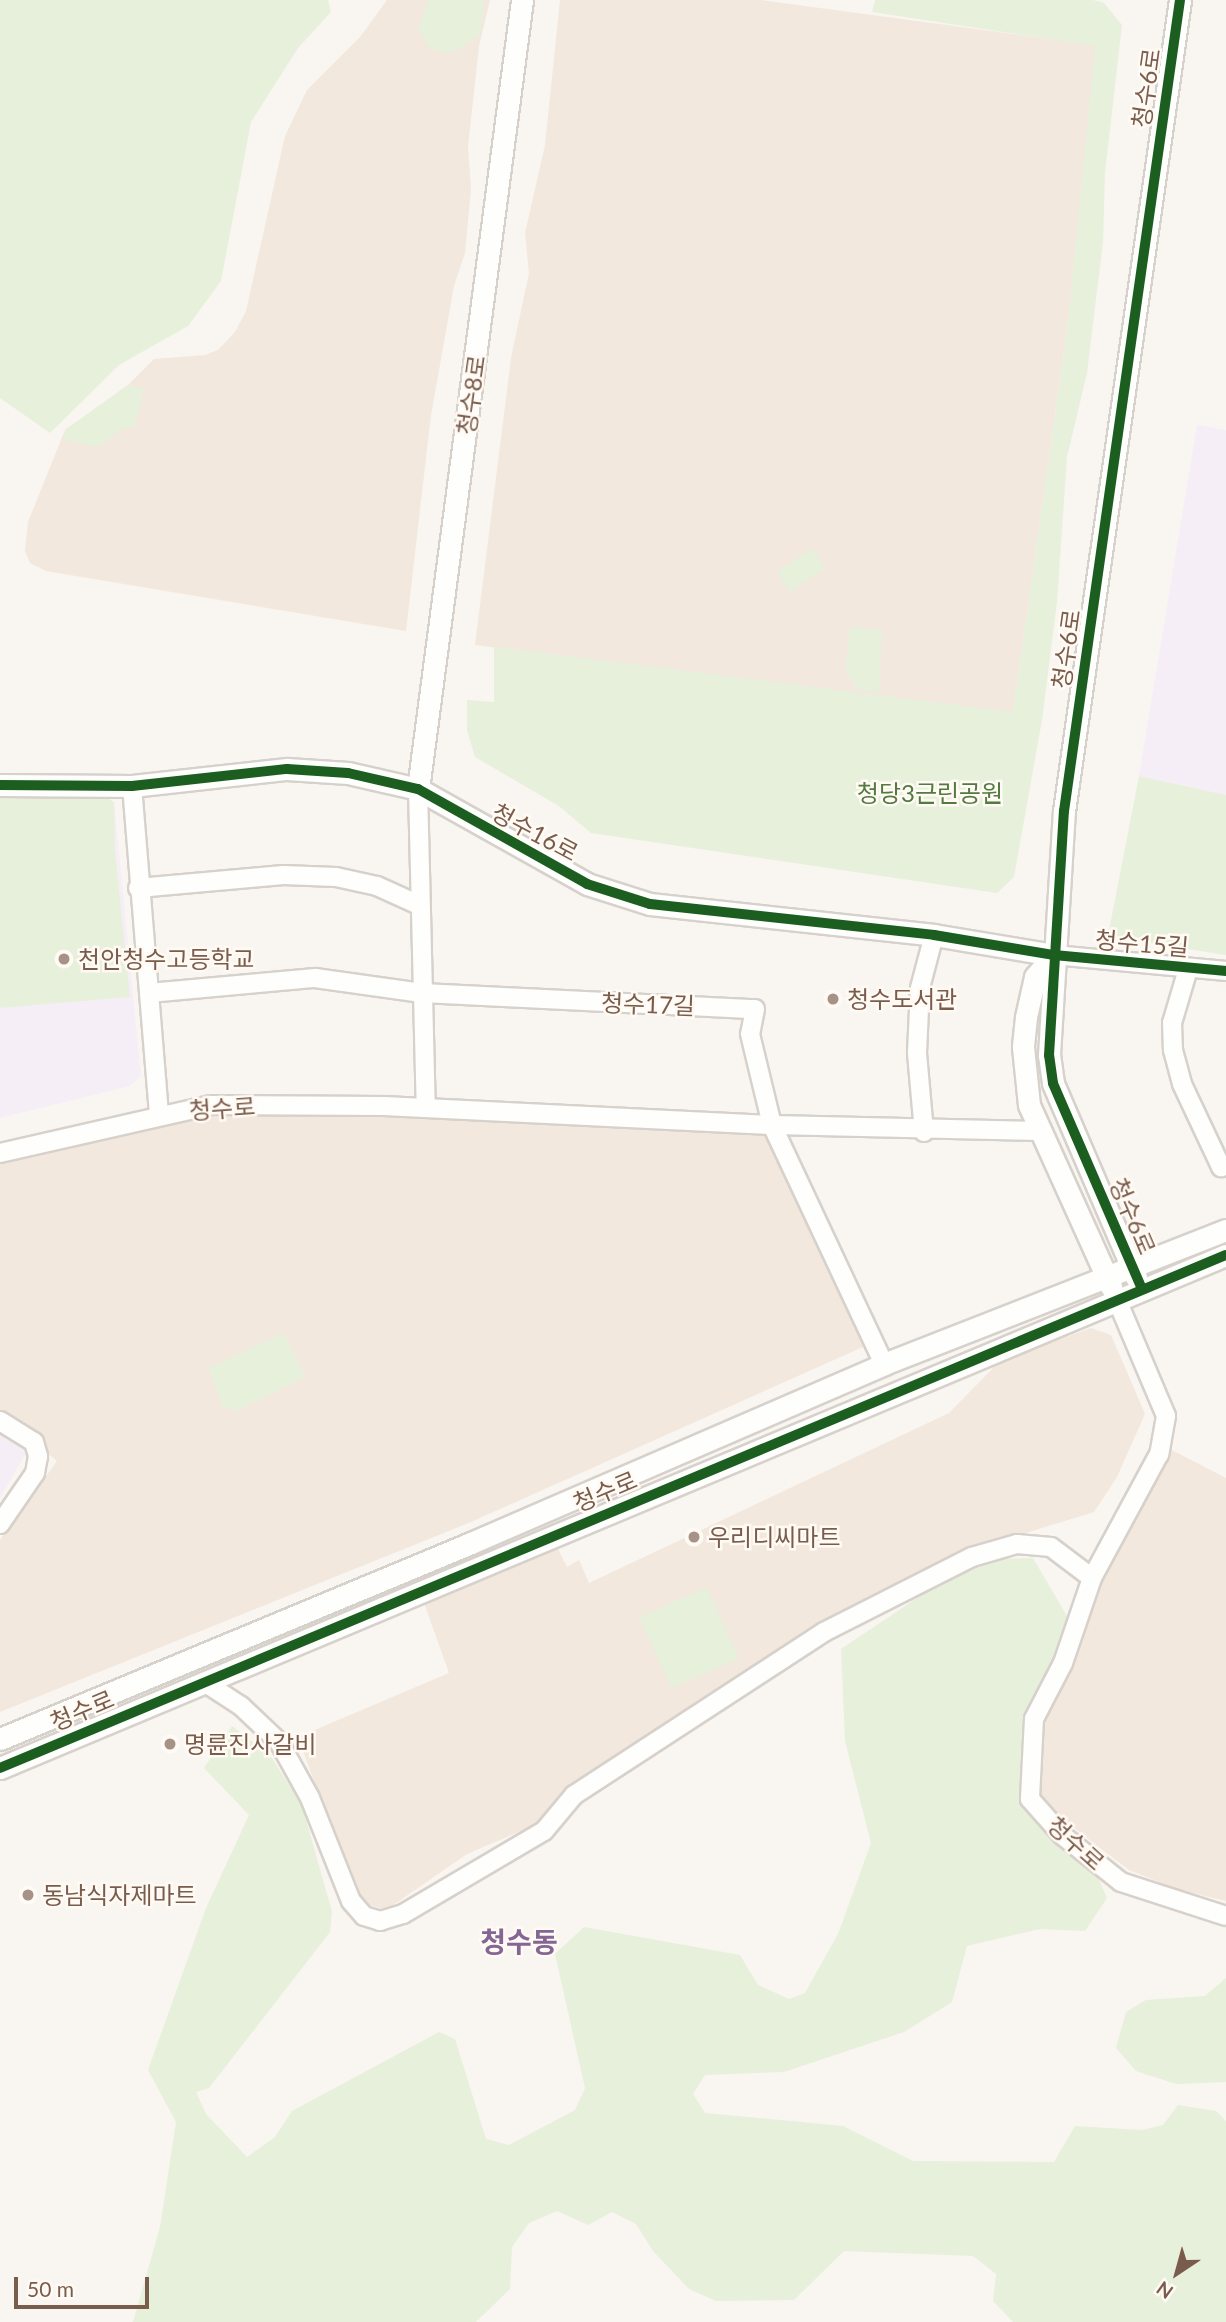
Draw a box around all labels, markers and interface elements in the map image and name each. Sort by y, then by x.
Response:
street label: 청수6로 [1126,46,1166,130]
street label: 청수8로 [451,353,491,437]
street label: 청수6로 [1046,607,1086,691]
park label: 청당3근린공원 [857,779,1003,807]
street label: 청수16로 [487,797,583,867]
street label: 청수15길 [1094,925,1190,961]
place label: 천안청수고등학교 [78,945,255,973]
marker: 천안청수고등학교 [56,951,72,967]
place label: 청수도서관 [847,985,957,1013]
street label: 청수17길 [600,988,696,1020]
marker: 청수도서관 [825,991,841,1007]
street label: 청수로 [188,1091,256,1125]
street label: 청수6로 [1104,1173,1162,1259]
street label: 청수로 [569,1465,641,1517]
place label: 우리디씨마트 [708,1523,840,1551]
marker: 우리디씨마트 [686,1529,702,1545]
street label: 청수로 [46,1684,118,1736]
place label: 명륜진사갈비 [184,1730,316,1758]
marker: 명륜진사갈비 [162,1736,178,1752]
street label: 청수로 [1042,1810,1110,1876]
place label: 동남식자제마트 [42,1881,197,1909]
marker: 동남식자제마트 [20,1887,36,1903]
district label: 청수동 [480,1924,558,1958]
north arrow [1142,2238,1212,2308]
scale bar [18,2262,152,2306]
text: 50 m [27,2276,74,2301]
text: N [1152,2277,1177,2304]

